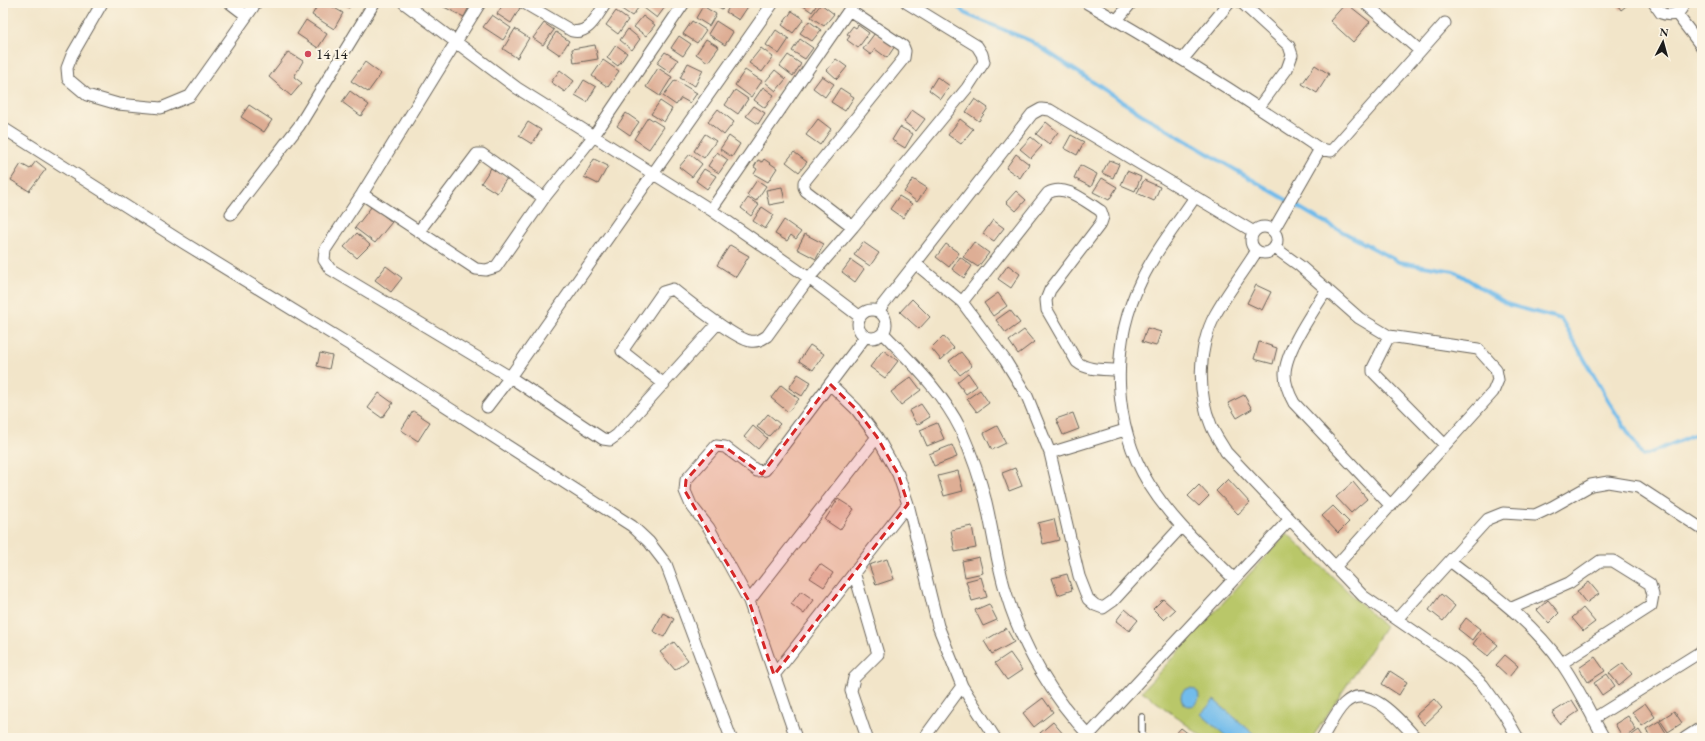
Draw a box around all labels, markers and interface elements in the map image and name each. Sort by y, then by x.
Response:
north arrow [1643,22,1683,62]
text: N [1659,25,1669,39]
place label: 14 14 [316,44,349,63]
marker: 14 14 [303,49,313,59]

